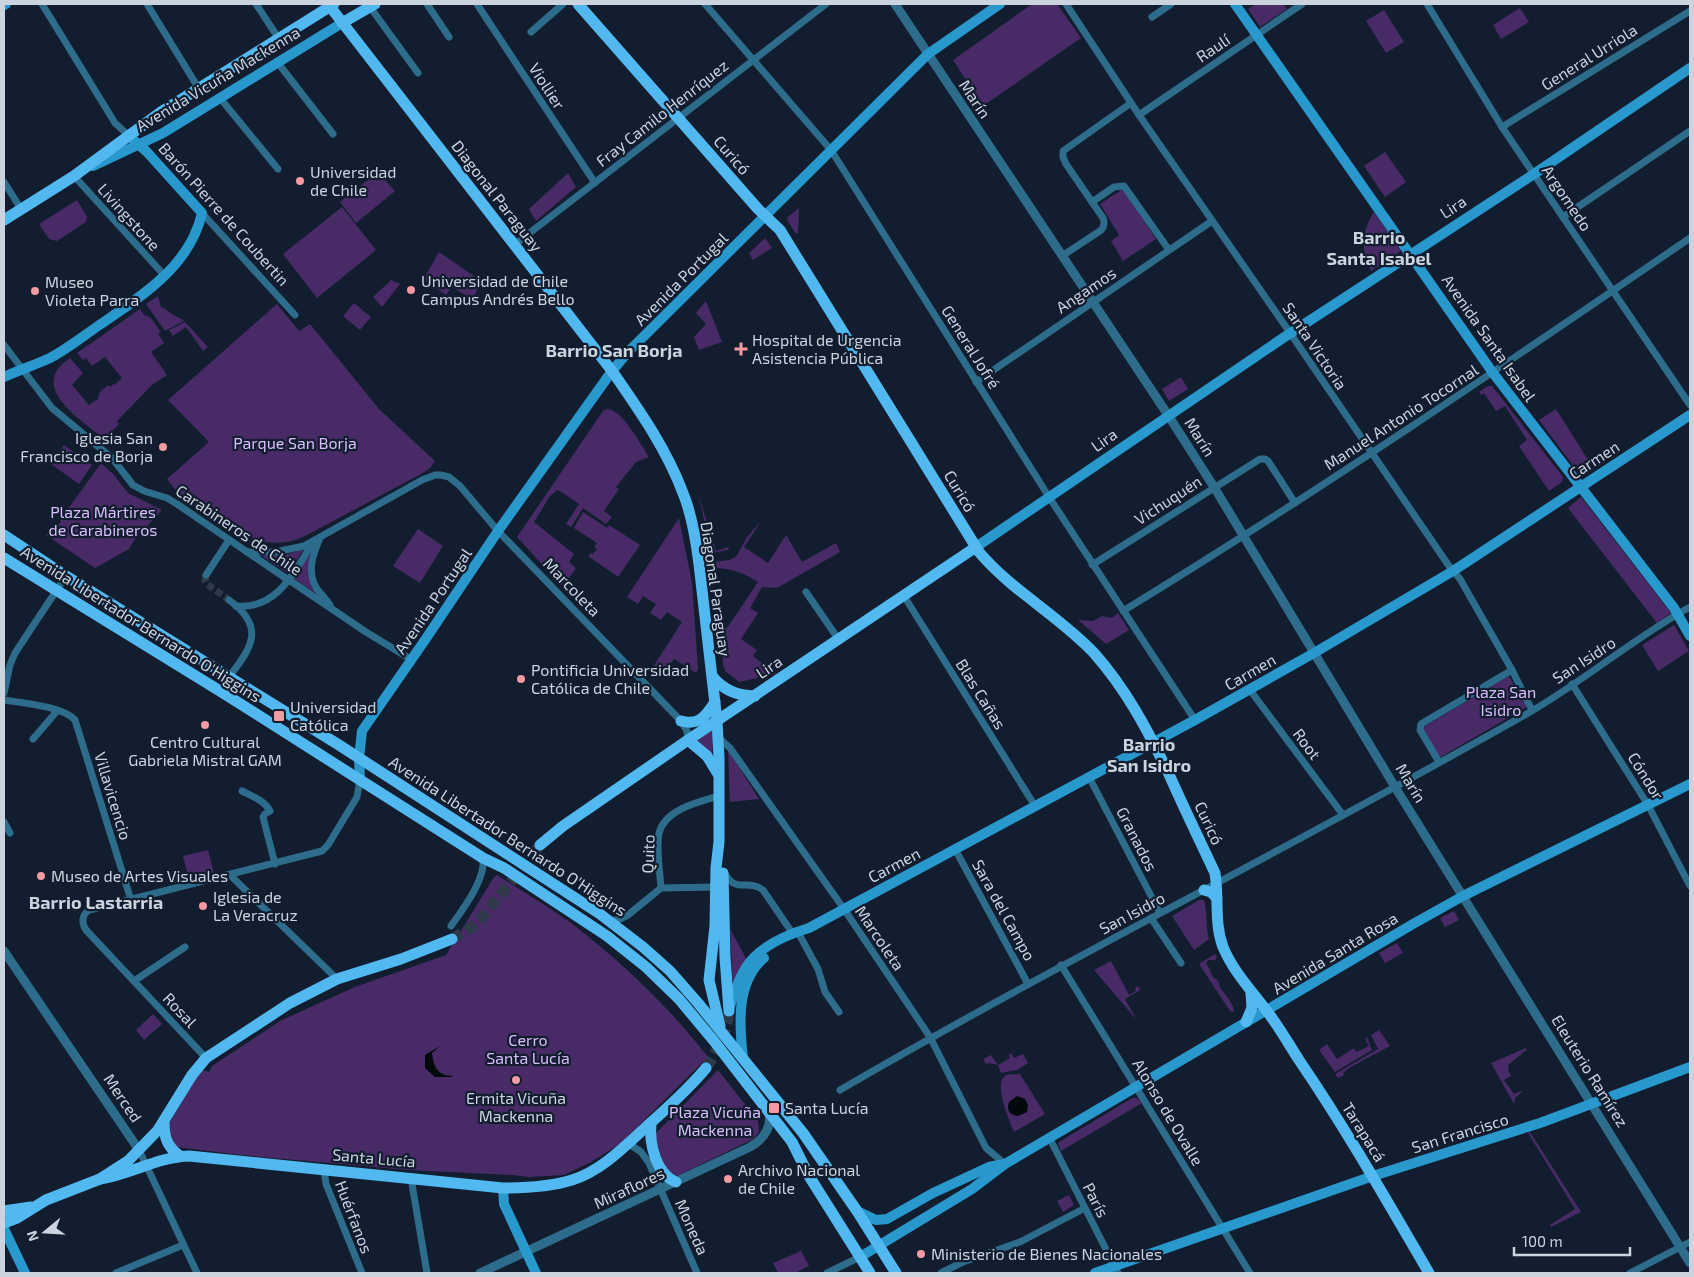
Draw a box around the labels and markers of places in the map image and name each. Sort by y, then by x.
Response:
place label: Universidad de Chile [310,162,397,199]
marker: Universidad de Chile [294,175,306,187]
place label: Universidad de Chile Campus Andrés Bello [421,271,575,308]
place label: Museo Violeta Parra [45,272,139,309]
marker: Universidad de Chile Campus Andrés Bello [405,284,417,296]
marker: Museo Violeta Parra [29,285,41,297]
place label: Hospital de Urgencia Asistencia Pública [752,330,902,367]
marker: Hospital de Urgencia Asistencia Pública [734,342,748,356]
place label: Iglesia San Francisco de Borja [20,428,153,466]
marker: Iglesia San Francisco de Borja [157,441,169,453]
place label: Pontificia Universidad Católica de Chile [531,660,689,697]
marker: Pontificia Universidad Católica de Chile [515,673,527,685]
place label: Universidad Católica [290,697,377,734]
marker: Universidad Católica [272,709,286,723]
marker: Centro Cultural Gabriela Mistral GAM [199,719,211,731]
place label: Centro Cultural Gabriela Mistral GAM [128,732,282,769]
place label: Museo de Artes Visuales [51,866,228,885]
marker: Museo de Artes Visuales [35,870,47,882]
place label: Iglesia de La Veracruz [213,887,298,924]
marker: Iglesia de La Veracruz [197,900,209,912]
marker: Ermita Vicuña Mackenna [510,1074,522,1086]
place label: Ermita Vicuña Mackenna [466,1088,566,1125]
place label: Santa Lucía [785,1098,868,1117]
marker: Santa Lucía [767,1101,781,1115]
place label: Archivo Nacional de Chile [738,1160,860,1197]
marker: Archivo Nacional de Chile [722,1173,734,1185]
place label: Ministerio de Bienes Nacionales [931,1244,1162,1263]
marker: Ministerio de Bienes Nacionales [915,1248,927,1260]

